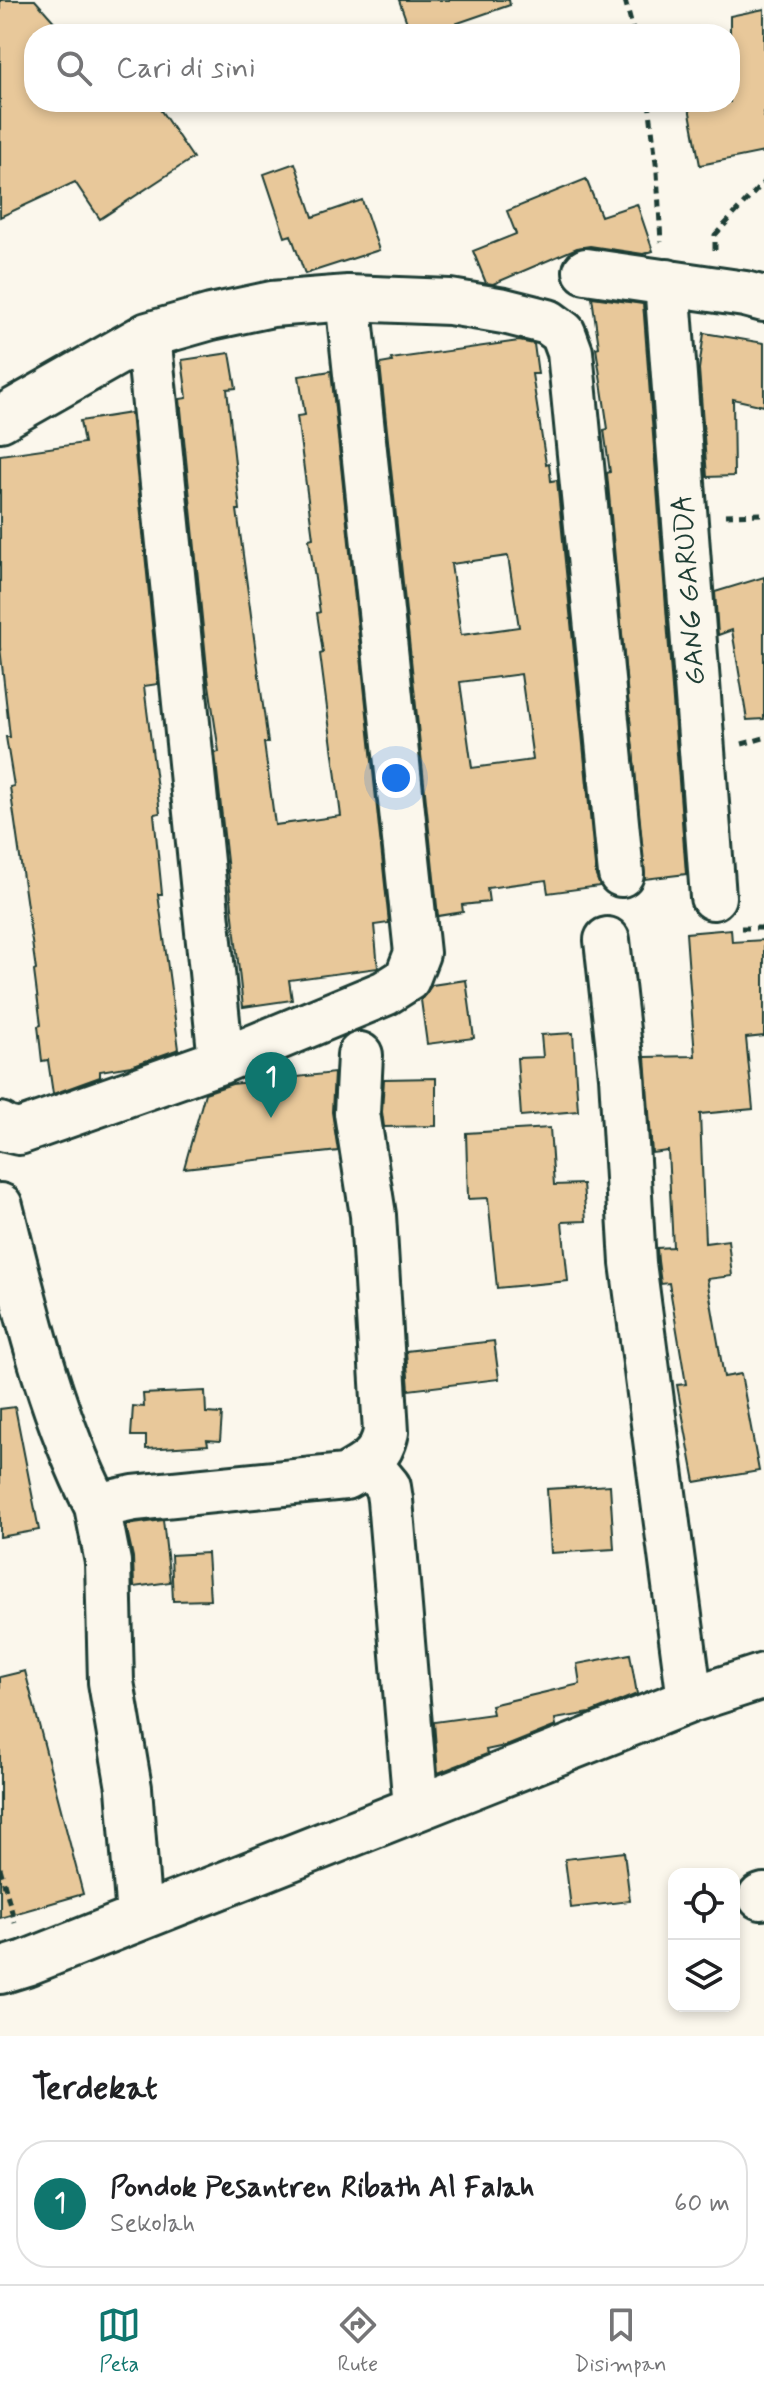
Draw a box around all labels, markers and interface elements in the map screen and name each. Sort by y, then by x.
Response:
search box [24,24,740,112]
icon: search [52,46,96,90]
text: Cari di sini [116,49,256,88]
street label: GANG GARUDA [665,493,715,687]
your location [376,758,416,798]
pin: 1 [245,1052,297,1118]
map controls [668,1868,740,2012]
button: locate [668,1868,740,1940]
button: layers [668,1940,740,2012]
text: Terdekat [32,2066,158,2111]
text: Pondok Pesantren Ribath Al Falah [110,2168,535,2207]
text: 1 [54,2187,66,2221]
text: 60 m [674,2187,730,2221]
text: Sekolah [110,2207,196,2241]
tab: Peta [97,2303,141,2379]
tab: Rute [336,2303,380,2379]
tab: Disimpan [574,2303,667,2379]

